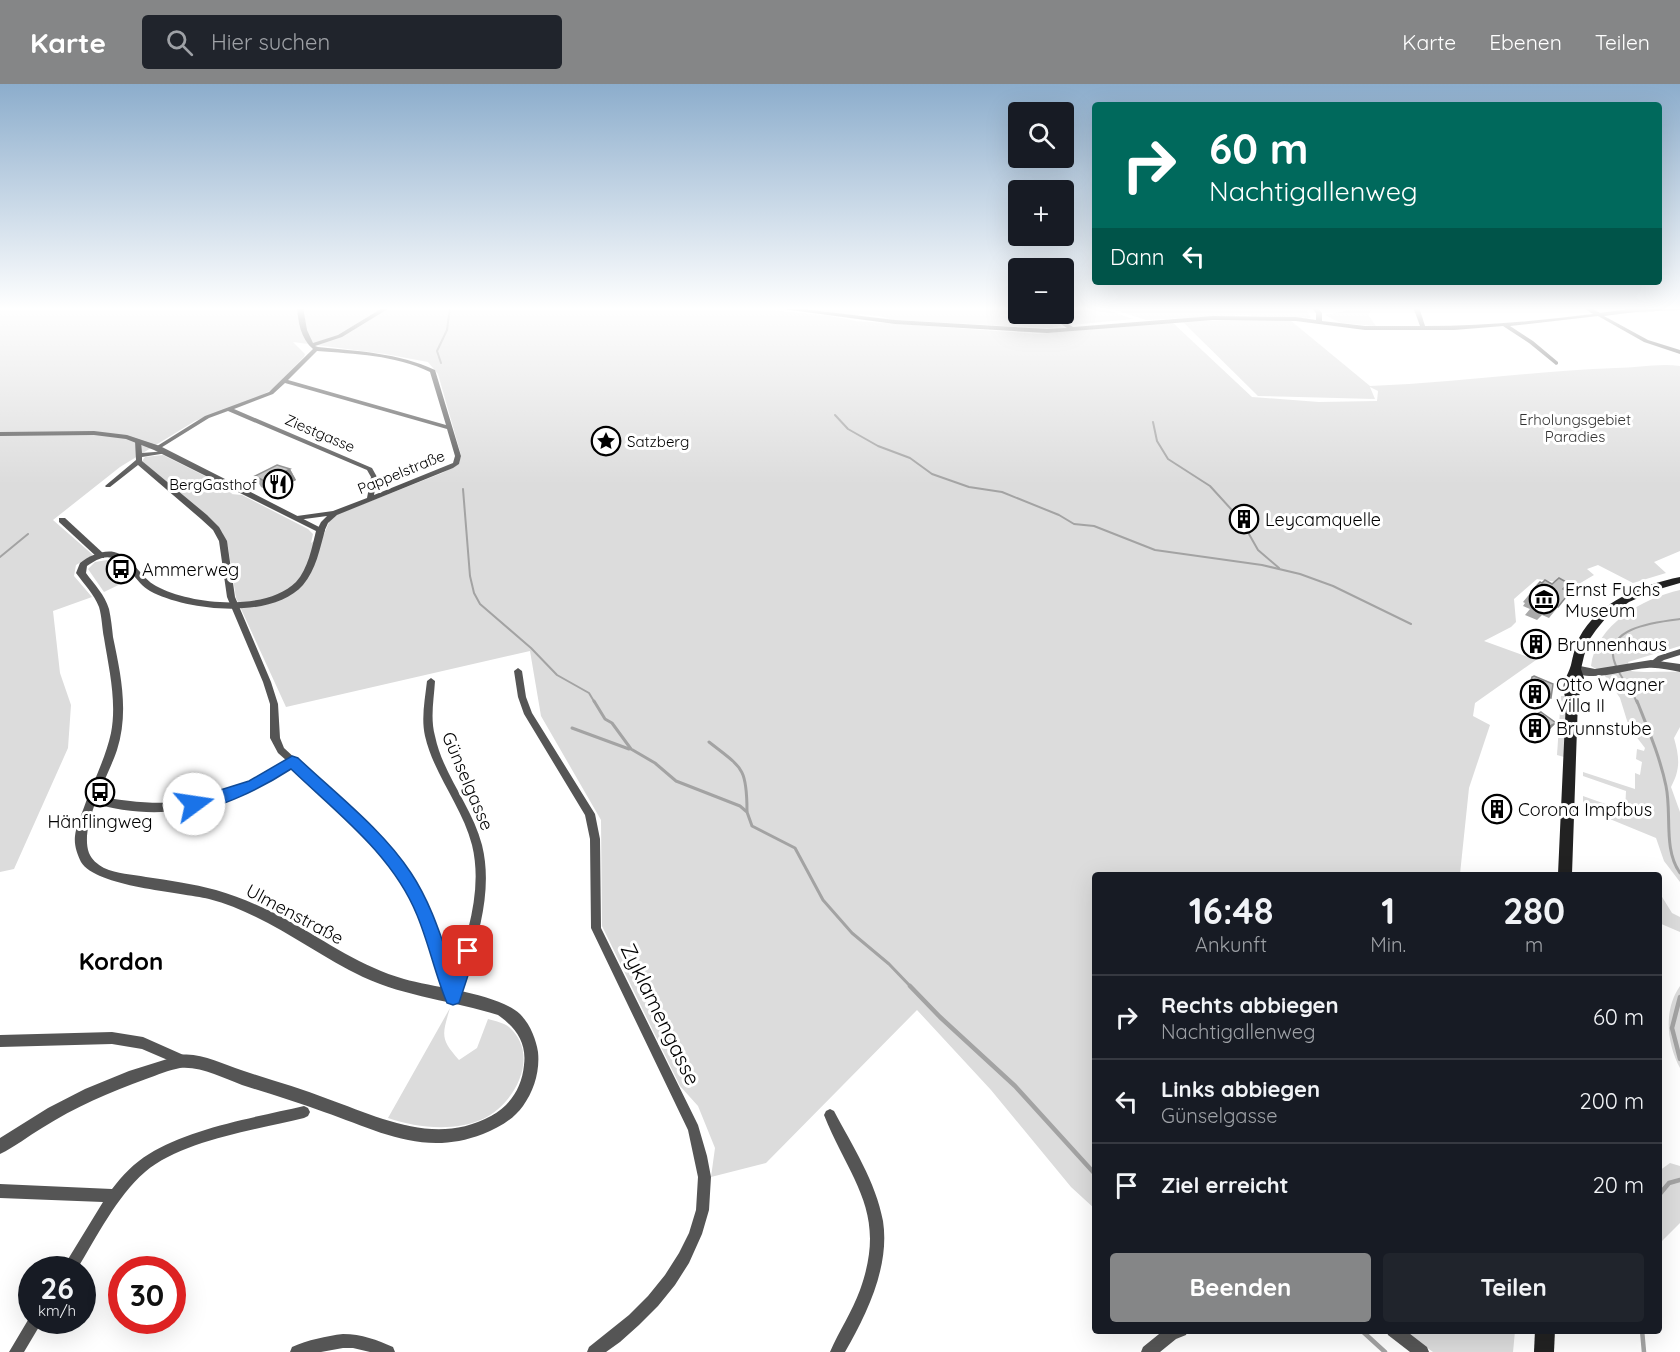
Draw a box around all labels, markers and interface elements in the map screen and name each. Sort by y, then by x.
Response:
search box [142,15,562,69]
text: Karte [30,25,106,60]
icon: search [163,26,196,59]
text: Hier suchen [211,28,330,56]
text: Karte [1402,29,1456,55]
text: Ebenen [1489,29,1562,55]
text: Teilen [1595,29,1650,55]
map controls [1008,102,1074,324]
button: search [1008,102,1074,168]
text: 60 m [1209,122,1309,175]
icon: right [1110,126,1188,204]
text: Nachtigallenweg [1209,174,1418,208]
button: + [1008,180,1074,246]
icon: left [1177,240,1210,273]
text: Dann [1110,243,1165,271]
button: − [1008,258,1074,324]
street label: Ziestgasse [282,410,358,456]
park label: Erholungsgebiet Paradies [1519,410,1631,446]
place icon: Satzberg [590,425,622,457]
place label: Satzberg [627,432,689,451]
street label: Pappelstraße [355,446,447,498]
restaurant icon: BergGasthof [262,468,294,500]
place label: BergGasthof [169,475,258,494]
building icon: Leycamquelle [1228,503,1260,535]
place label: Leycamquelle [1265,508,1381,531]
bus stop icon: Ammerweg [105,553,137,585]
place label: Ammerweg [142,558,239,581]
place label: Ernst Fuchs Museum [1565,578,1660,622]
museum icon: Ernst Fuchs Museum [1528,583,1560,615]
building icon: Brunnenhaus [1520,628,1552,660]
place label: Brunnenhaus [1557,633,1667,656]
place label: Otto Wagner Villa II [1556,673,1665,717]
building icon: Otto Wagner Villa II [1519,678,1551,710]
building icon: Brunnstube [1519,712,1551,744]
place label: Brunnstube [1556,717,1652,740]
street label: Günselgasse [437,728,499,834]
position arrow [162,772,226,836]
bus stop icon: Hänflingweg [84,776,116,808]
building icon: Corona Impfbus [1481,793,1513,825]
place label: Corona Impfbus [1518,798,1652,821]
place label: Hänflingweg [47,810,153,833]
street label: Ulmenstraße [242,879,348,949]
text: 16:48 [1189,888,1273,933]
text: 1 [1381,888,1395,933]
text: 280 [1503,888,1565,933]
pin [442,925,493,976]
text: Ankunft [1195,932,1267,957]
text: Min. [1370,932,1406,957]
text: m [1525,932,1543,957]
icon: arrive [451,934,484,967]
street label: Zyklamengasse [615,939,707,1089]
district label: Kordon [79,946,163,976]
text: Rechts abbiegen [1161,991,1339,1019]
icon: right [1110,1001,1143,1034]
text: 60 m [1593,1003,1644,1031]
text: Nachtigallenweg [1161,1019,1316,1044]
text: Links abbiegen [1161,1075,1320,1103]
icon: left [1110,1085,1143,1118]
text: 200 m [1580,1087,1644,1115]
text: Günselgasse [1161,1103,1277,1128]
icon: arrive [1110,1169,1143,1202]
text: Ziel erreicht [1161,1171,1289,1199]
text: 20 m [1593,1171,1644,1199]
button: Beenden [1110,1253,1371,1322]
button: Teilen [1383,1253,1644,1322]
speed limit sign: 30 [108,1256,186,1334]
text: 26 [40,1269,74,1307]
text: km/h [38,1301,76,1320]

